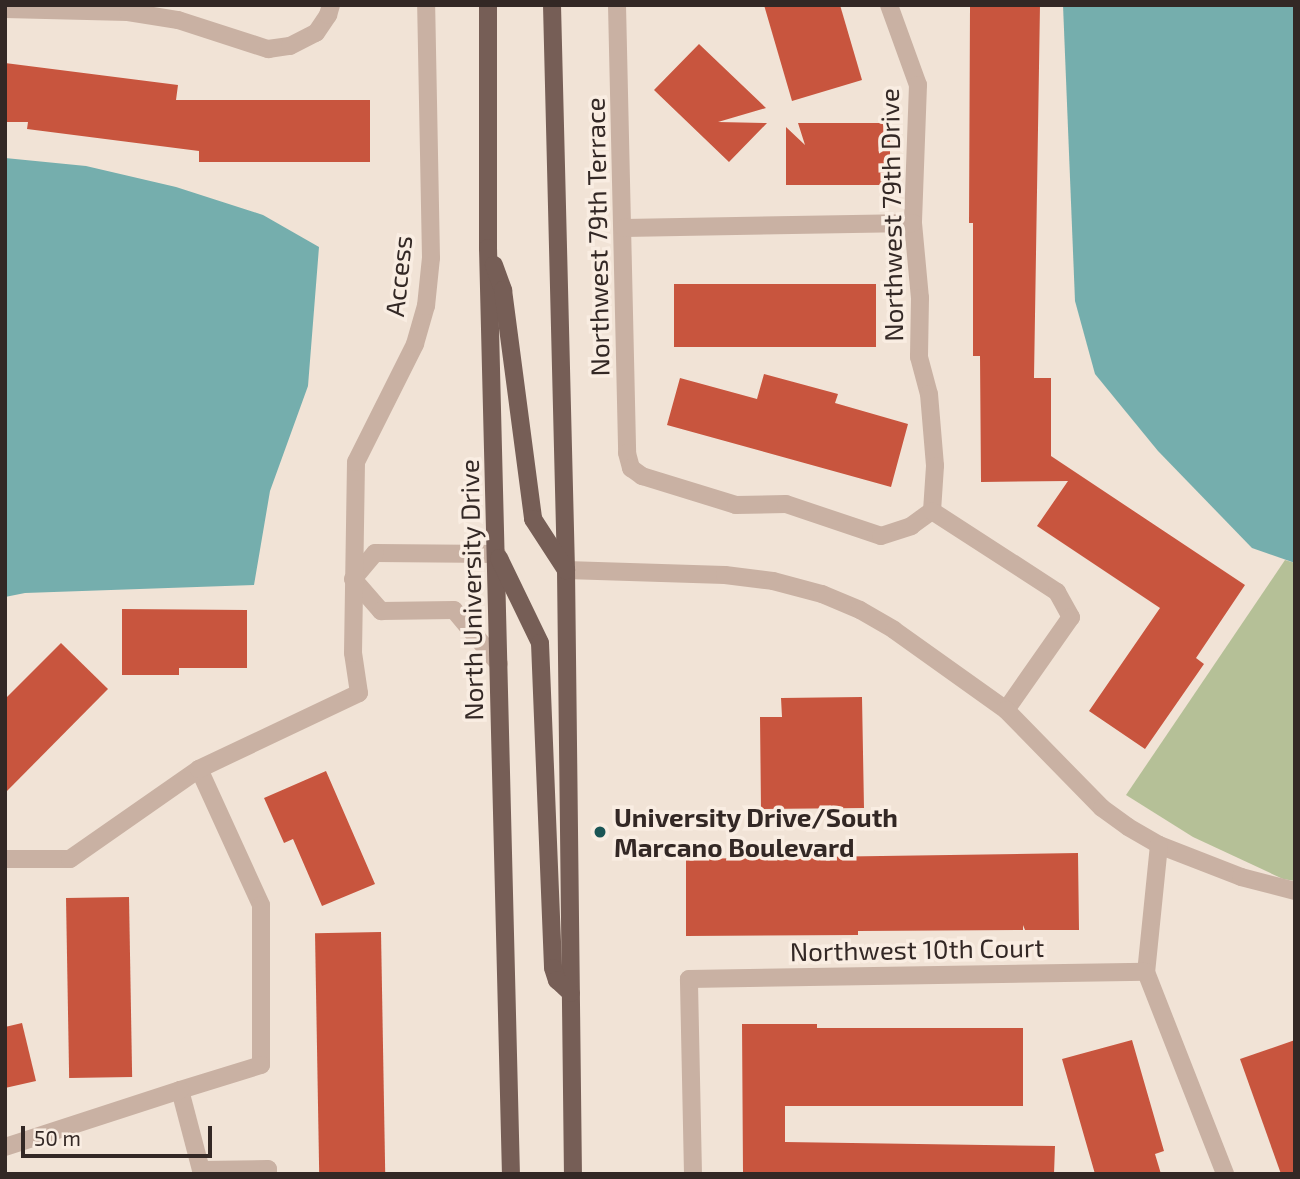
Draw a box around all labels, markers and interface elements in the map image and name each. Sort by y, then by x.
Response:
street label: Northwest 79th Drive [873,88,909,342]
street label: Northwest 79th Terrace [579,97,615,377]
street label: Access [378,234,418,318]
street label: North University Drive [453,459,489,721]
place label: University Drive/South Marcano Boulevard [614,801,899,862]
marker: University Drive/South Marcano Boulevard [592,824,608,840]
street label: Northwest 10th Court [790,931,1044,967]
scale bar [24,1112,215,1156]
text: 50 m [34,1125,81,1150]

